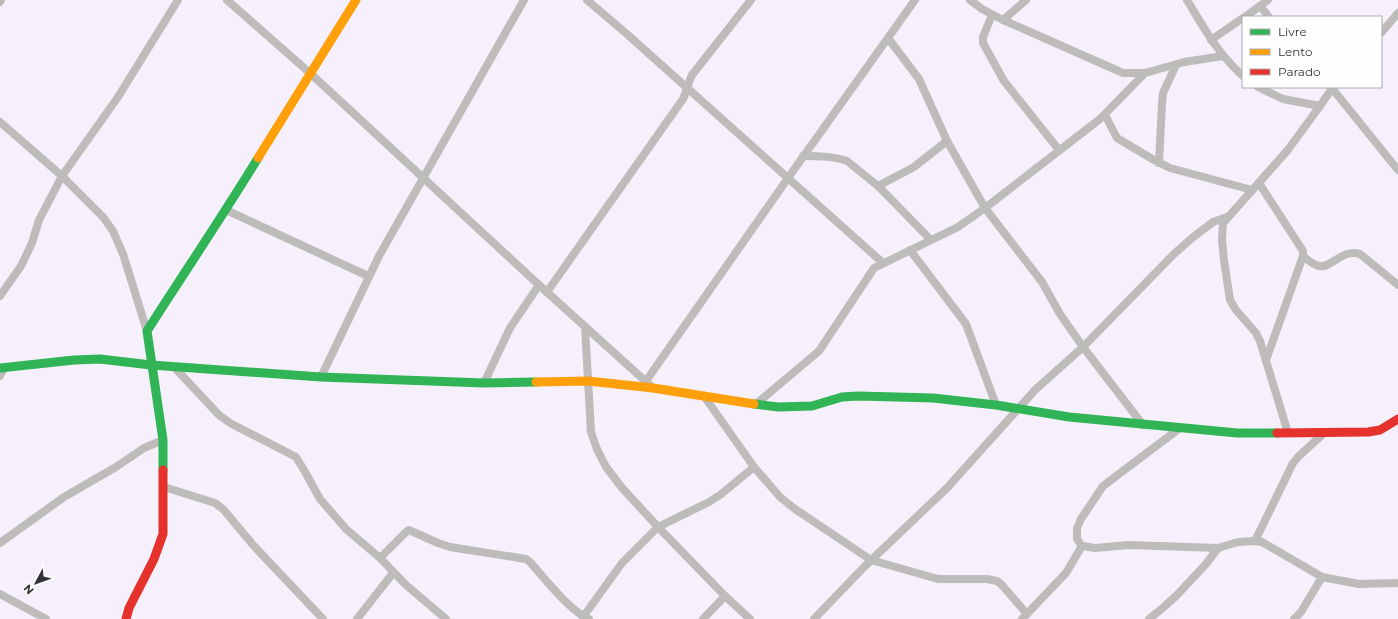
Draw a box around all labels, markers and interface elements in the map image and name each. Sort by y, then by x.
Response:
legend [1242,16,1382,88]
text: Livre [1278,24,1307,39]
text: Lento [1278,44,1313,59]
text: Parado [1278,64,1321,79]
north arrow [16,563,56,603]
text: N [20,582,37,598]

